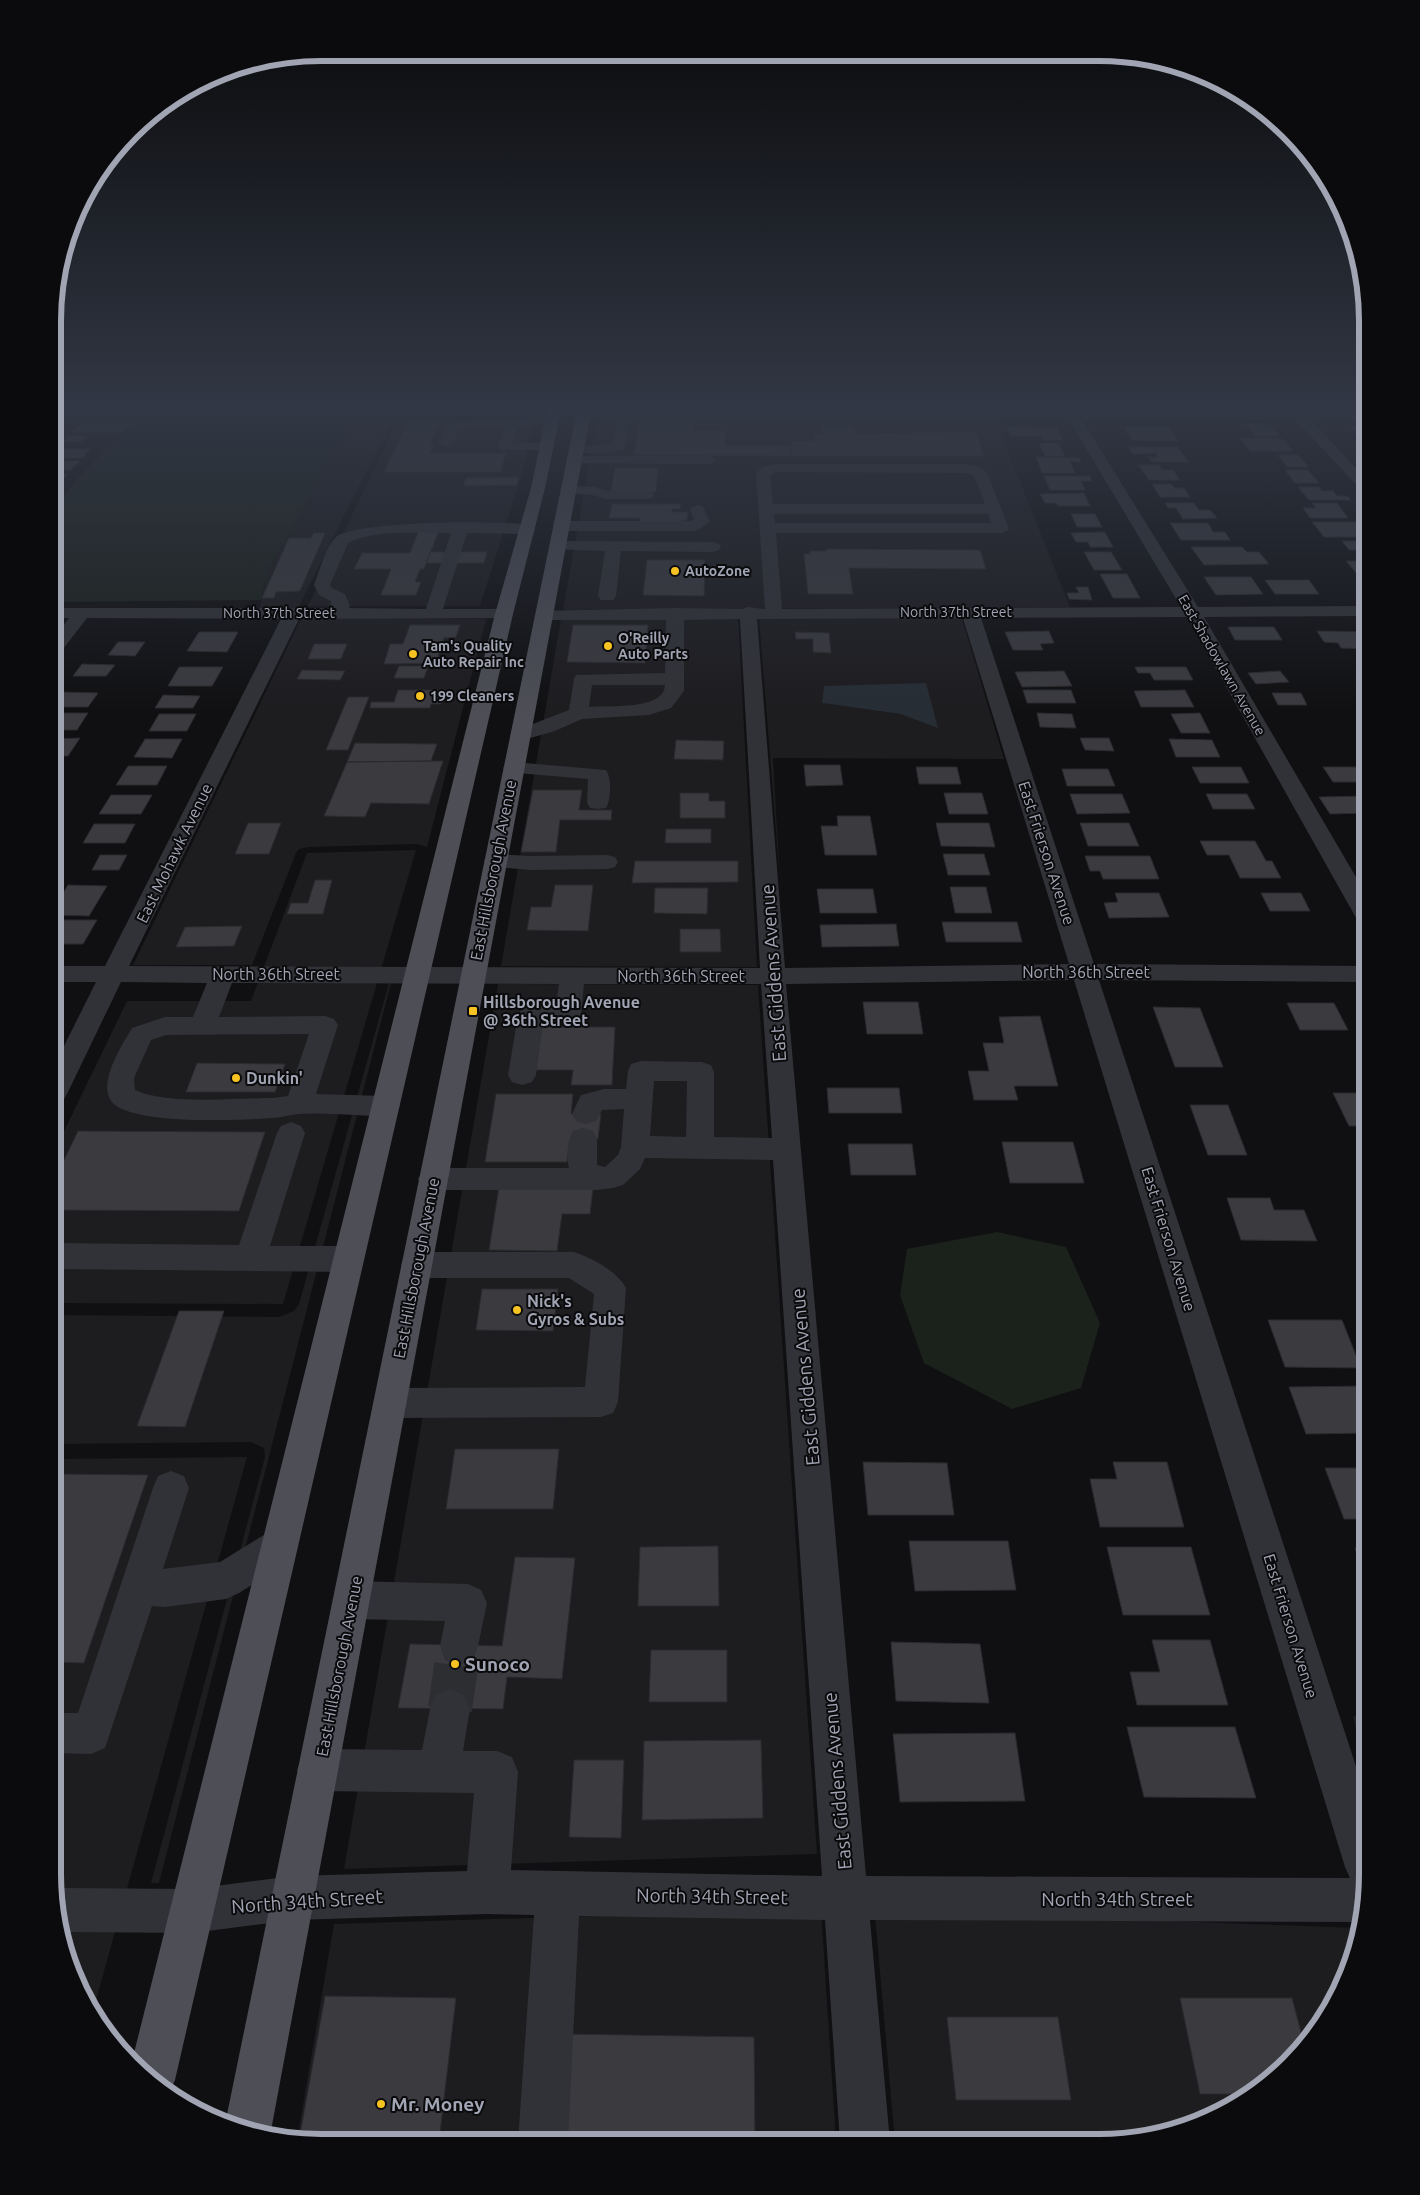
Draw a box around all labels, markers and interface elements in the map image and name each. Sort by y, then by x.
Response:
place label: AutoZone [685,563,750,579]
marker: AutoZone [669,565,681,577]
street label: East Shadowlawn Avenue [1175,592,1269,738]
street label: North 37th Street [900,604,1012,620]
street label: North 37th Street [223,605,335,621]
place label: O'Reilly Auto Parts [618,630,689,662]
place label: Tam's Quality Auto Repair Inc [423,638,524,670]
marker: O'Reilly Auto Parts [602,640,614,652]
marker: Tam's Quality Auto Repair Inc [407,648,419,660]
place label: 199 Cleaners [430,688,515,704]
marker: 199 Cleaners [414,690,426,702]
street label: East Hillsborough Avenue [467,778,519,962]
street label: East Frierson Avenue [1015,779,1079,927]
street label: East Mohawk Avenue [132,780,216,926]
street label: East Giddens Avenue [756,884,790,1062]
street label: North 36th Street [1022,963,1151,981]
street label: North 36th Street [212,965,341,983]
street label: North 36th Street [617,967,746,985]
place label: Hillsborough Avenue @ 36th Street [483,993,640,1029]
marker: Hillsborough Avenue @ 36th Street [467,1005,479,1017]
place label: Dunkin' [246,1069,303,1087]
marker: Dunkin' [230,1072,242,1084]
street label: East Frierson Avenue [1138,1165,1200,1313]
street label: East Hillsborough Avenue [390,1176,442,1360]
street label: East Giddens Avenue [786,1287,824,1467]
place label: Nick's Gyros & Subs [527,1292,624,1328]
marker: Nick's Gyros & Subs [511,1304,523,1316]
street label: East Frierson Avenue [1260,1552,1322,1700]
street label: East Hillsborough Avenue [313,1574,365,1758]
place label: Sunoco [465,1653,530,1675]
marker: Sunoco [449,1658,461,1670]
street label: East Giddens Avenue [818,1691,856,1871]
street label: North 34th Street [636,1884,789,1908]
street label: North 34th Street [231,1885,384,1917]
street label: North 34th Street [1041,1888,1193,1910]
place label: Mr. Money [391,2093,484,2115]
marker: Mr. Money [375,2098,387,2110]

